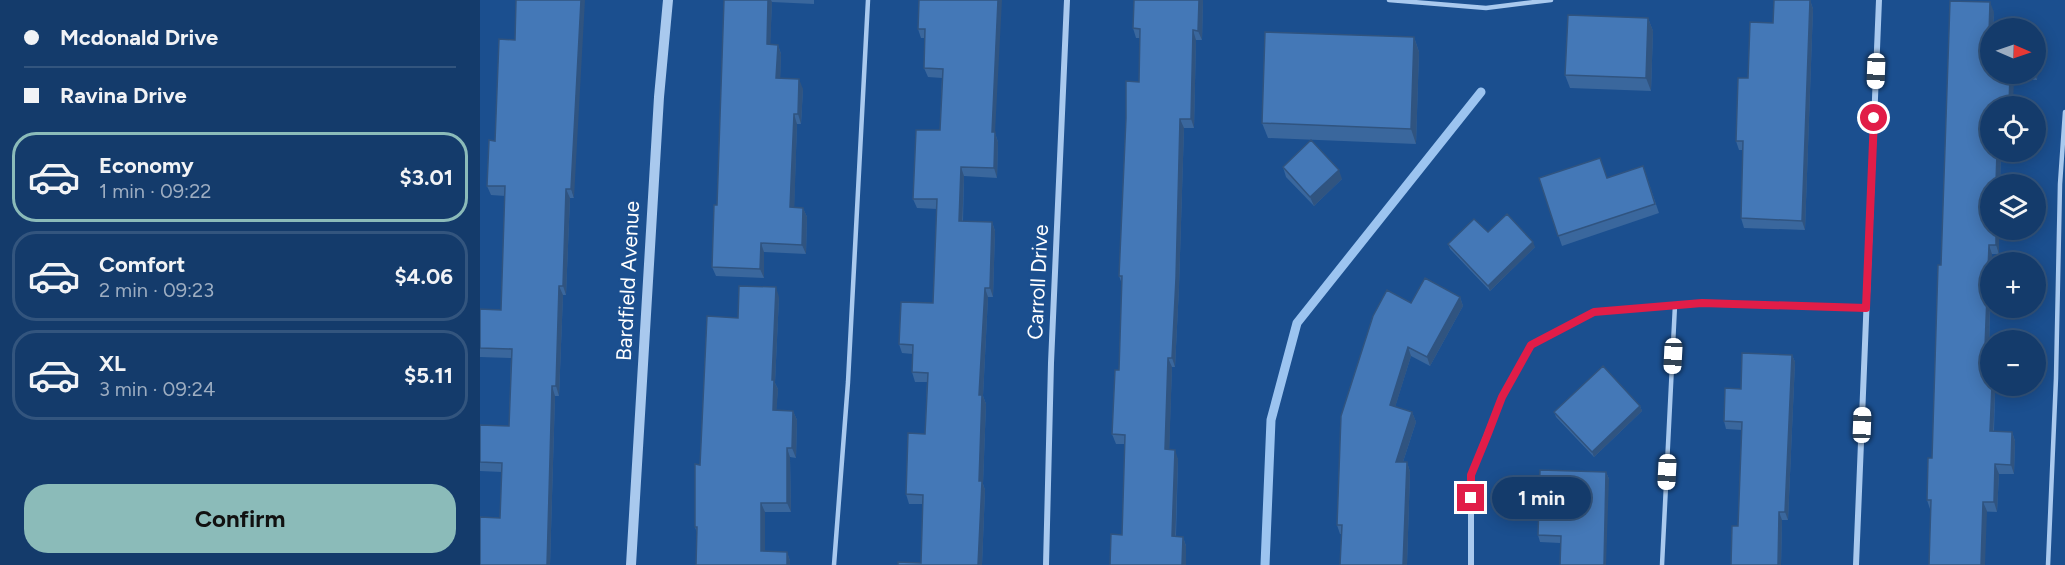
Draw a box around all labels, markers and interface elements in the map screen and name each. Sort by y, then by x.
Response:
north arrow [1980,18,2046,84]
map controls [1980,18,2046,396]
text: Mcdonald Drive [60,24,218,51]
car [1866,53,1886,89]
text: Ravina Drive [60,82,187,109]
button: locate [1980,96,2046,162]
route start [1860,104,1887,131]
icon: car [27,150,81,204]
text: Economy [99,152,194,179]
text: $3.01 [400,164,453,191]
button: layers [1980,174,2046,240]
text: 1 min · 09:22 [99,179,212,203]
street label: Bardfield Avenue [611,200,644,362]
street label: Carroll Drive [1022,224,1053,340]
icon: car [27,249,81,303]
text: Comfort [99,251,185,278]
button: + [1980,252,2046,318]
text: $4.06 [394,263,453,290]
text: 2 min · 09:23 [99,278,214,302]
button: − [1980,330,2046,396]
car [1663,338,1683,374]
icon: car [27,348,81,402]
text: XL [99,350,126,377]
text: $5.11 [404,362,453,389]
text: 3 min · 09:24 [99,377,215,401]
car [1852,407,1872,443]
car [1657,454,1677,490]
callout: 1 min [1492,477,1591,519]
button: Confirm [24,484,456,553]
route end [1457,484,1484,511]
text: 1 min [1518,486,1565,510]

